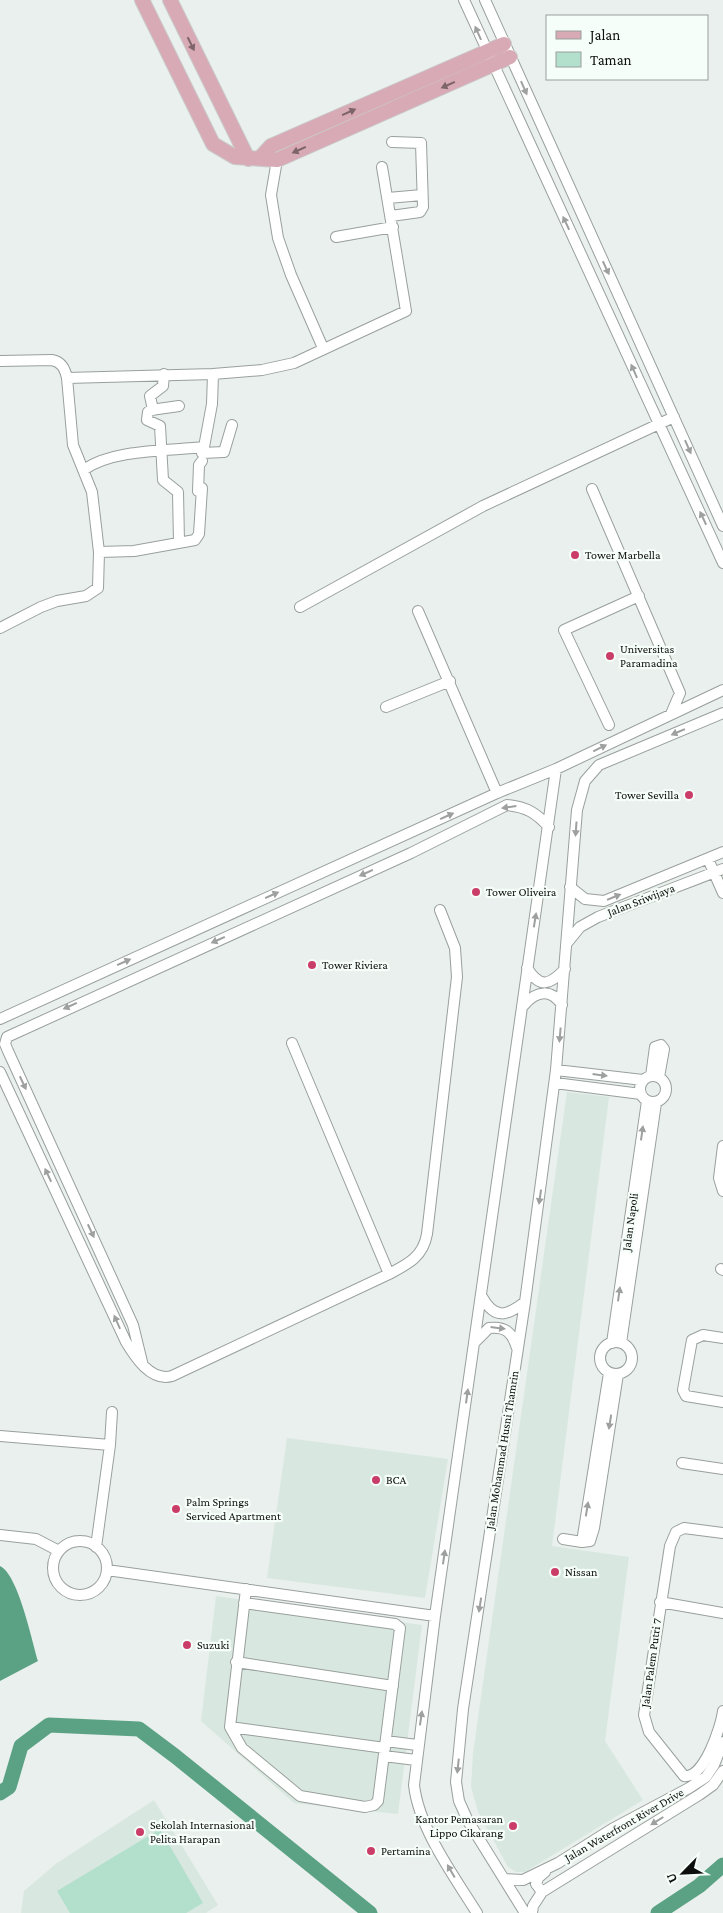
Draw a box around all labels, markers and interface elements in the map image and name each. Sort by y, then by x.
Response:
legend [546,15,708,80]
one-way arrow [474,26,482,40]
text: Jalan [588,27,620,44]
one-way arrow [187,36,195,51]
text: Taman [590,52,632,68]
one-way arrow [441,81,455,89]
one-way arrow [520,81,528,95]
one-way arrow [342,108,356,116]
one-way arrow [292,147,306,155]
one-way arrow [562,216,570,231]
one-way arrow [602,261,610,275]
one-way arrow [630,364,638,378]
one-way arrow [684,440,692,454]
one-way arrow [698,511,707,526]
place label: Tower Marbella [585,548,661,562]
marker: Tower Marbella [569,549,581,561]
place label: Universitas Paramadina [620,642,678,670]
marker: Universitas Paramadina [604,650,616,662]
one-way arrow [671,729,685,737]
one-way arrow [593,743,607,751]
place label: Tower Sevilla [615,788,679,802]
marker: Tower Sevilla [683,789,695,801]
one-way arrow [500,803,516,811]
one-way arrow [440,811,454,819]
one-way arrow [572,821,580,837]
one-way arrow [359,869,373,877]
street label: Jalan Sriwijaya [604,881,677,920]
place label: Tower Oliveira [486,885,557,899]
marker: Tower Oliveira [470,886,482,898]
one-way arrow [265,891,279,899]
one-way arrow [607,893,622,901]
one-way arrow [531,912,539,928]
one-way arrow [211,936,225,944]
one-way arrow [117,958,131,966]
place label: Tower Riviera [322,958,388,972]
marker: Tower Riviera [306,959,318,971]
one-way arrow [63,1003,77,1011]
one-way arrow [555,1028,563,1044]
one-way arrow [592,1071,608,1079]
one-way arrow [19,1076,27,1090]
one-way arrow [638,1125,646,1141]
one-way arrow [44,1168,52,1182]
one-way arrow [536,1189,544,1205]
street label: Jalan Napoli [619,1192,641,1253]
one-way arrow [87,1224,95,1238]
one-way arrow [616,1286,624,1302]
one-way arrow [112,1315,120,1329]
one-way arrow [491,1325,507,1333]
street label: Jalan Mohammad Husni Thamrin [482,1369,522,1531]
one-way arrow [463,1388,471,1404]
one-way arrow [606,1415,614,1431]
place label: BCA [386,1473,407,1487]
marker: BCA [370,1474,382,1486]
place label: Palm Springs Serviced Apartment [186,1495,282,1523]
one-way arrow [583,1501,591,1517]
marker: Palm Springs Serviced Apartment [170,1503,182,1515]
one-way arrow [440,1549,448,1565]
place label: Nissan [565,1565,598,1579]
marker: Nissan [549,1566,561,1578]
one-way arrow [476,1597,484,1613]
street label: Jalan Palem Putri 7 [638,1617,664,1709]
place label: Suzuki [197,1638,229,1652]
marker: Suzuki [181,1639,193,1651]
one-way arrow [418,1710,426,1726]
one-way arrow [453,1758,461,1774]
street label: Jalan Waterfront River Drive [561,1785,686,1865]
place label: Kantor Pemasaran Lippo Cikarang [415,1812,504,1840]
one-way arrow [651,1817,664,1826]
place label: Sekolah Internasional Pelita Harapan [150,1818,254,1846]
marker: Kantor Pemasaran Lippo Cikarang [507,1820,519,1832]
marker: Sekolah Internasional Pelita Harapan [134,1826,146,1838]
place label: Pertamina [381,1844,431,1858]
marker: Pertamina [365,1845,377,1857]
north arrow [658,1848,708,1898]
one-way arrow [447,1865,456,1878]
text: U [662,1870,680,1886]

